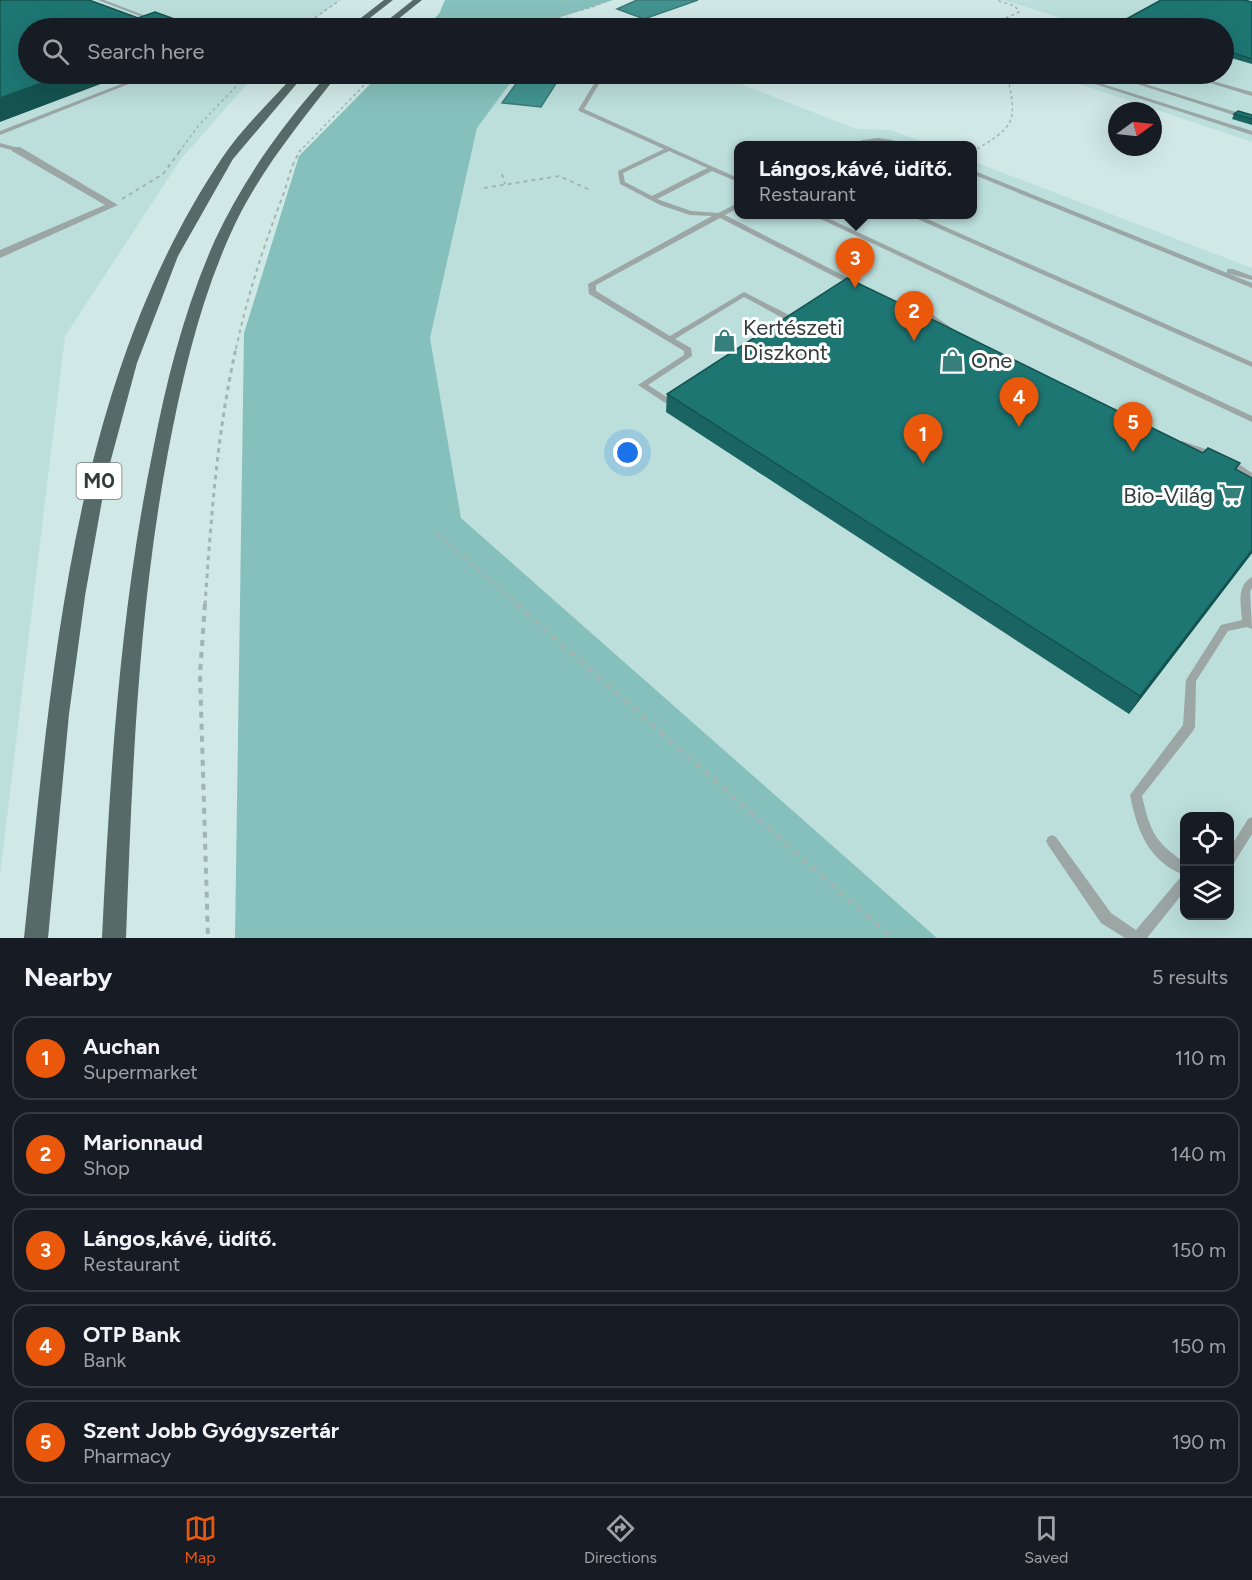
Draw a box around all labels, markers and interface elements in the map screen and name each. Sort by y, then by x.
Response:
search box [18,18,1234,84]
icon: search [39,35,72,68]
text: Search here [87,38,205,65]
north arrow [1108,102,1162,156]
popup [734,141,977,219]
text: Lángos,kávé, üdítő. [759,155,952,182]
text: Restaurant [759,182,856,206]
pin: 3 [836,238,874,288]
pin: 2 [894,292,934,341]
place label: Kertészeti Diszkont [743,314,842,366]
shop icon: Kertészeti Diszkont [712,327,738,353]
shop icon: One [940,347,966,373]
place label: One [971,347,1012,374]
pin: 4 [1000,378,1038,427]
pin: 5 [1114,402,1152,452]
pin: 1 [904,414,942,464]
your location [613,438,642,467]
road number: M0 [76,463,122,499]
place label: Bio-Világ [1123,482,1213,509]
supermarket icon: Bio-Világ [1218,482,1244,508]
map controls [1180,812,1234,920]
button: locate [1180,812,1234,866]
button: layers [1180,866,1234,920]
text: Nearby [24,961,112,993]
text: 5 results [1152,965,1228,989]
text: Auchan [83,1033,160,1060]
text: 1 [41,1046,50,1070]
text: 110 m [1175,1046,1226,1070]
text: Supermarket [83,1060,198,1084]
text: Marionnaud [83,1129,203,1156]
text: 2 [40,1142,51,1166]
text: 140 m [1171,1142,1226,1166]
text: Shop [83,1156,130,1180]
text: Lángos,kávé, üdítő. [83,1225,277,1252]
text: 3 [40,1238,51,1262]
text: 150 m [1171,1238,1226,1262]
text: Restaurant [83,1252,180,1276]
text: OTP Bank [83,1321,181,1348]
text: 4 [39,1334,52,1358]
text: 150 m [1171,1334,1226,1358]
text: Bank [83,1348,126,1372]
text: Szent Jobb Gyógyszertár [83,1417,339,1444]
text: 5 [40,1430,51,1454]
text: 190 m [1172,1430,1226,1454]
text: Pharmacy [83,1444,171,1468]
tab: Map [184,1512,217,1567]
tab: Directions [584,1512,657,1567]
tab: Saved [1024,1512,1068,1567]

